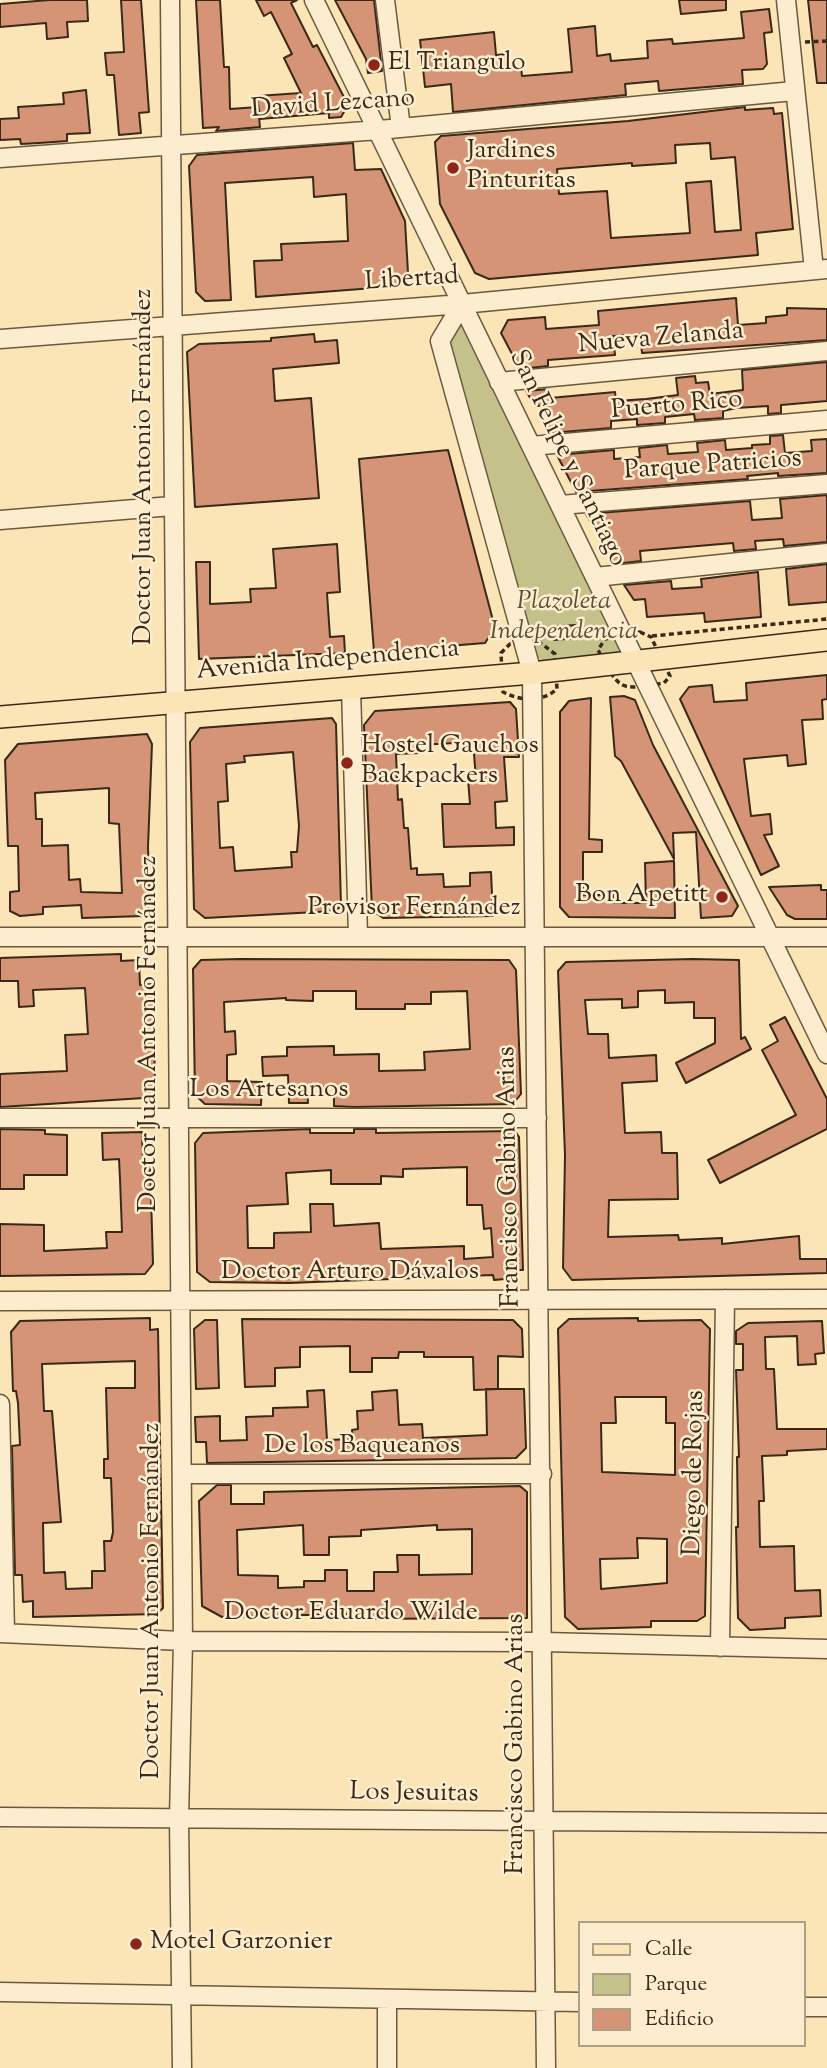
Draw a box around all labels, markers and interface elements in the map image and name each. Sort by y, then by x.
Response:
place label: El Triangulo [388,49,526,81]
marker: El Triangulo [366,57,382,73]
street label: David Lezcano [250,85,416,127]
place label: Jardines Pinturitas [467,137,576,198]
marker: Jardines Pinturitas [445,160,461,176]
street label: Libertad [364,262,460,300]
street label: Doctor Juan Antonio Fernández [130,289,162,645]
street label: Nueva Zelanda [577,317,745,363]
street label: San Felipe y Santiago [500,346,632,572]
street label: Puerto Rico [610,386,744,428]
street label: Parque Patricios [623,445,803,489]
park label: Plazoleta Independencia [490,588,638,650]
street label: Avenida Independencia [195,635,461,689]
place label: Hostel Gauchos Backpackers [361,732,539,794]
marker: Hostel Gauchos Backpackers [339,755,355,771]
street label: Doctor Juan Antonio Fernández [135,856,167,1212]
place label: Bon Apetitt [575,881,708,913]
marker: Bon Apetitt [714,889,730,905]
street label: Provisor Fernández [308,894,520,926]
street label: Francisco Gabino Arias [493,1046,529,1308]
street label: Los Artesanos [190,1076,348,1108]
street label: Doctor Arturo Dávalos [221,1258,479,1290]
street label: Diego de Rojas [679,1390,713,1556]
street label: Doctor Juan Antonio Fernández [138,1423,170,1779]
street label: De los Baqueanos [264,1432,460,1464]
street label: Doctor Eduardo Wilde [224,1599,478,1631]
street label: Francisco Gabino Arias [502,1613,534,1875]
street label: Los Jesuitas [349,1778,479,1812]
legend [578,1921,806,2047]
place label: Motel Garzonier [150,1928,332,1960]
text: Calle [645,1935,693,1965]
marker: Motel Garzonier [128,1936,144,1952]
text: Parque [645,1970,707,2000]
text: Edificio [645,2005,714,2035]

